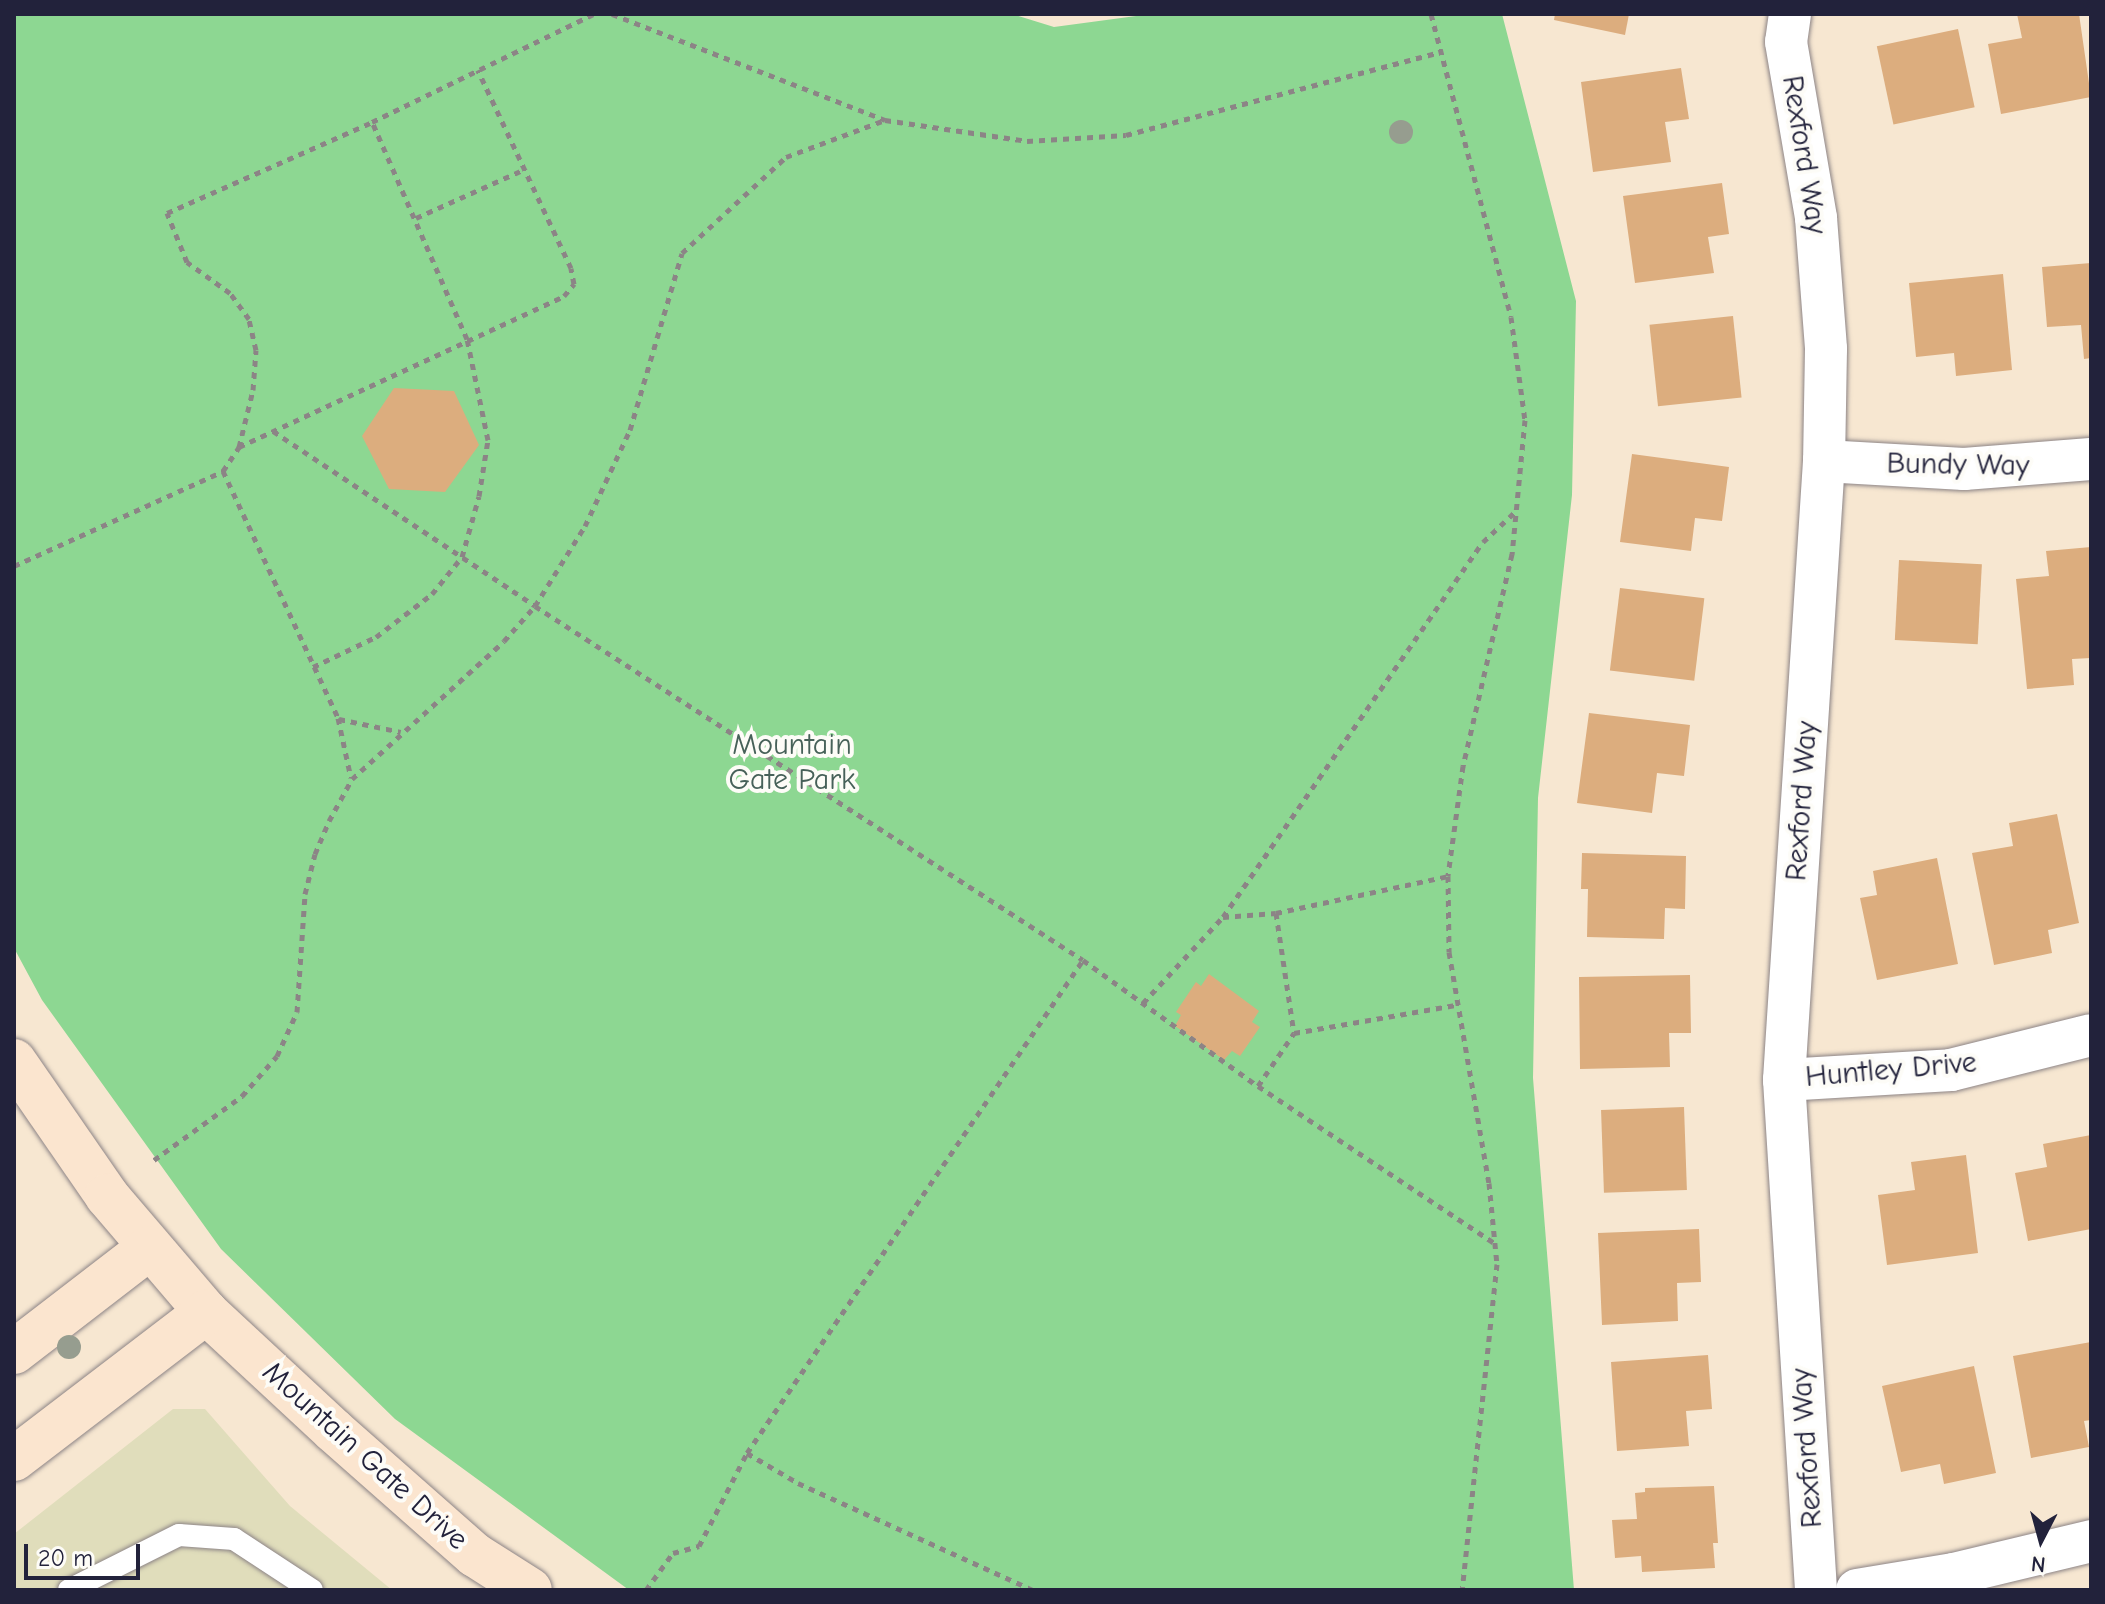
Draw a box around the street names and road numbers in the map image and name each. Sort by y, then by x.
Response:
street label: Rexford Way [1774,73,1834,237]
street label: Bundy Way [1886,446,2030,484]
street label: Rexford Way [1778,720,1826,882]
street label: Huntley Drive [1804,1045,1978,1095]
street label: Mountain Gate Drive [255,1354,475,1558]
street label: Rexford Way [1783,1367,1831,1529]

